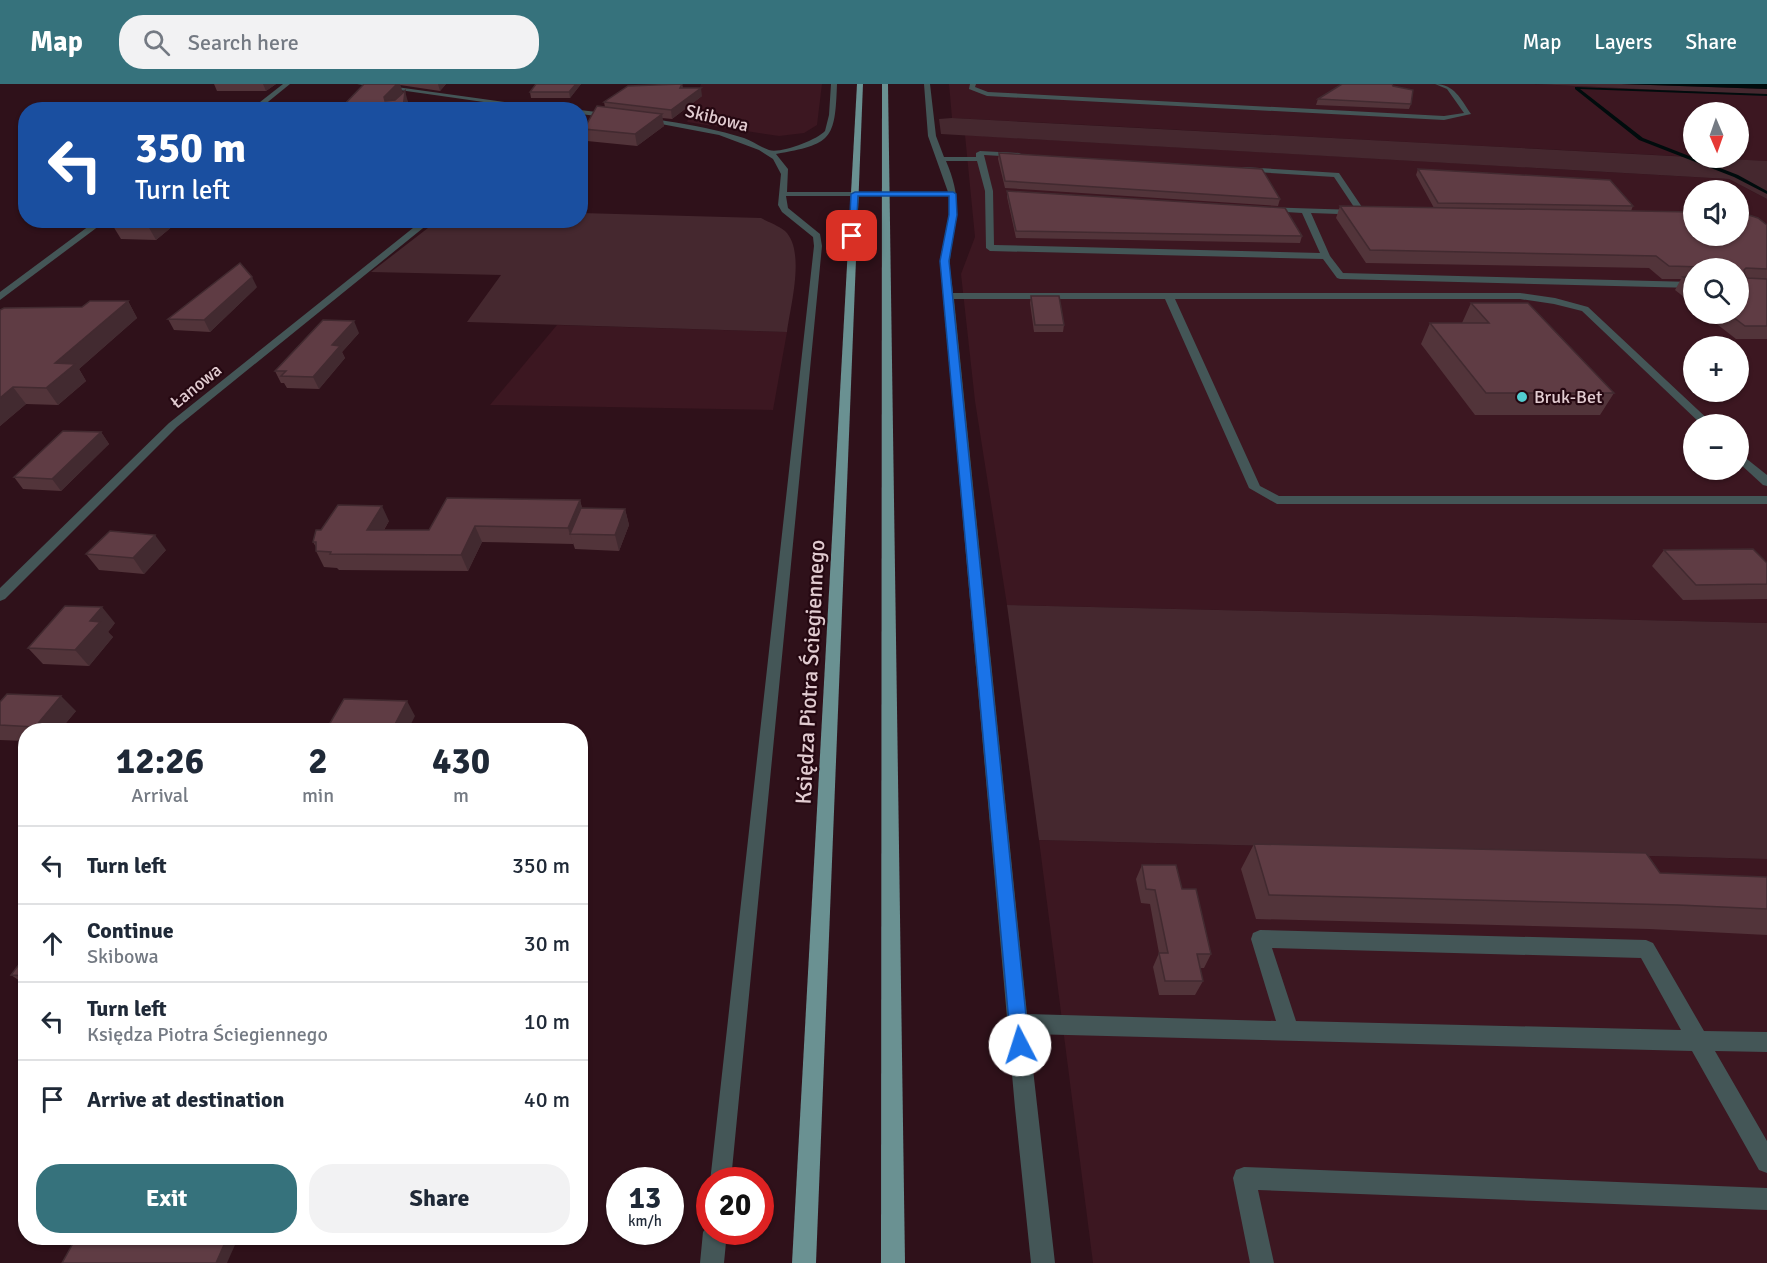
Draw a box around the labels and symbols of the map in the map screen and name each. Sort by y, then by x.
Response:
street label: Skibowa [683,100,751,136]
north arrow [1683,102,1749,168]
pin [826,210,877,261]
street label: Łanowa [166,359,226,413]
place label: Bruk-Bet [1534,386,1602,408]
marker: Bruk-Bet [1515,390,1529,404]
street label: Księdza Piotra Ściegiennego [790,539,830,805]
position arrow [988,1013,1052,1077]
speed limit sign: 20 [696,1167,774,1245]

